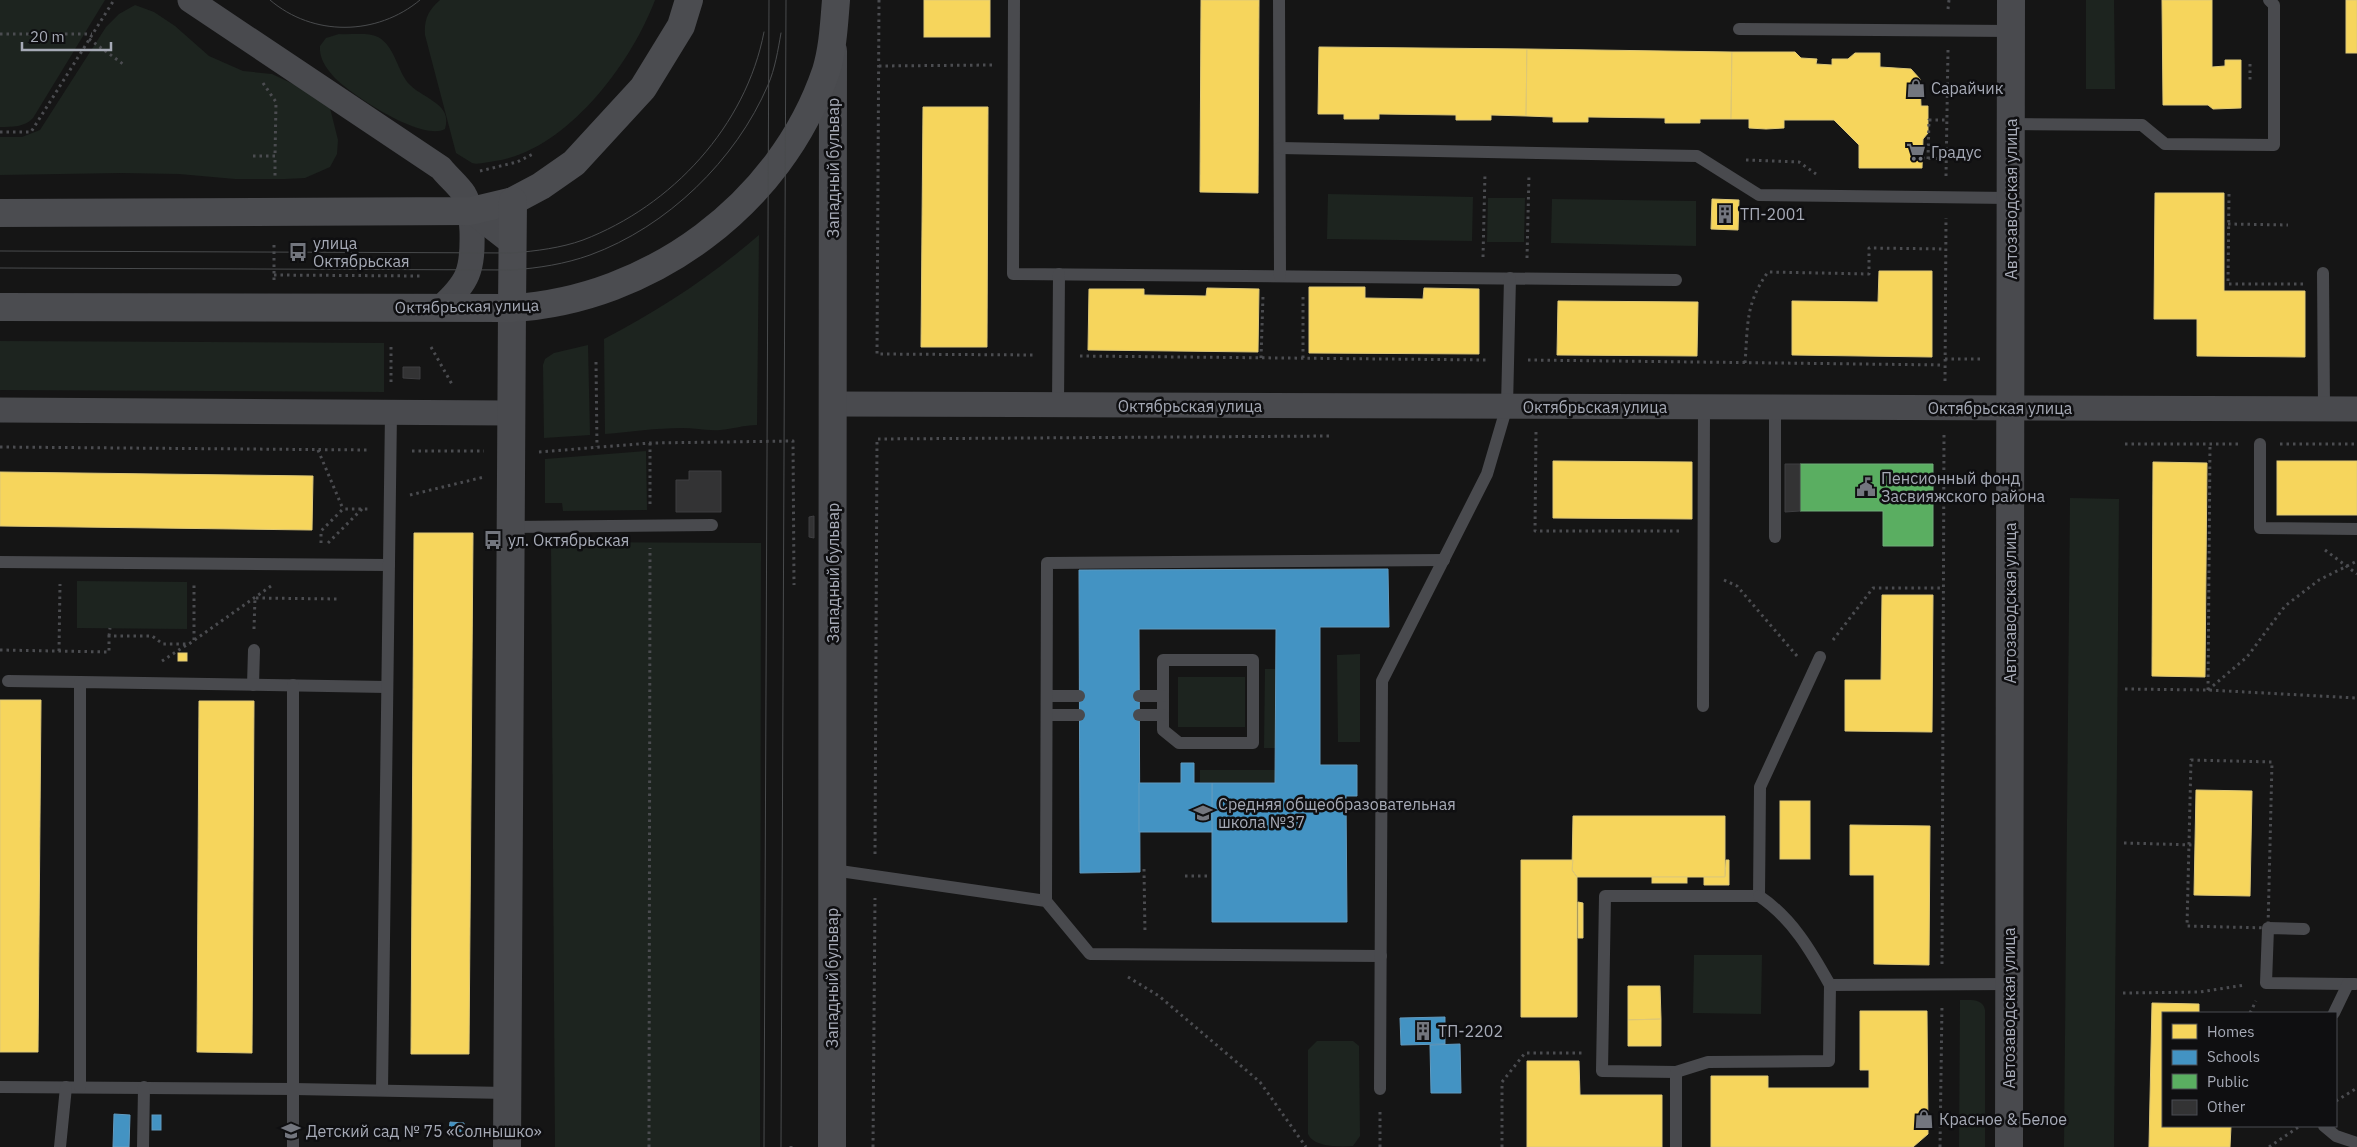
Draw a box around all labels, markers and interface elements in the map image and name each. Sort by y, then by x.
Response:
scale bar [22,20,111,52]
text: 20 m [30,27,65,46]
shop icon: Сарайчик [1905,77,1927,99]
place label: Сарайчик [1931,78,2004,98]
street label: Западный бульвар [823,98,843,238]
street label: Автозаводская улица [2001,118,2021,279]
supermarket icon: Градус [1905,141,1927,163]
place label: Градус [1931,142,1981,162]
building icon: ТП-2001 [1714,203,1736,225]
place label: ТП-2001 [1740,204,1805,224]
place label: улица Октябрьская [313,233,410,271]
bus stop icon: улица Октябрьская [287,241,309,263]
street label: Октябрьская улица [395,295,540,317]
street label: Октябрьская улица [1118,396,1263,416]
street label: Октябрьская улица [1523,397,1668,417]
street label: Октябрьская улица [1928,398,2073,418]
place label: Пенсионный фонд Засвияжского района [1881,468,2046,506]
public building icon: Пенсионный фонд Засвияжского района [1855,476,1877,498]
street label: Западный бульвар [823,503,843,643]
street label: Автозаводская улица [2000,522,2020,683]
bus stop icon: ул. Октябрьская [482,529,504,551]
place label: ул. Октябрьская [508,530,629,550]
place label: Средняя общеобразовательная школа №37 [1218,794,1456,832]
school or university icon: Средняя общеобразовательная школа №37 [1192,802,1214,824]
street label: Западный бульвар [822,908,842,1048]
street label: Автозаводская улица [1999,927,2019,1088]
legend [2162,1012,2337,1127]
building icon: ТП-2202 [1412,1020,1434,1042]
place label: ТП-2202 [1438,1021,1503,1041]
text: Homes [2207,1022,2255,1041]
text: Schools [2207,1047,2260,1066]
text: Public [2207,1072,2249,1091]
text: Other [2207,1097,2246,1116]
shop icon: Красное & Белое [1913,1108,1935,1130]
place label: Красное & Белое [1939,1109,2067,1129]
school or university icon: Детский сад № 75 «Солнышко» [280,1120,302,1142]
place label: Детский сад № 75 «Солнышко» [306,1121,542,1141]

